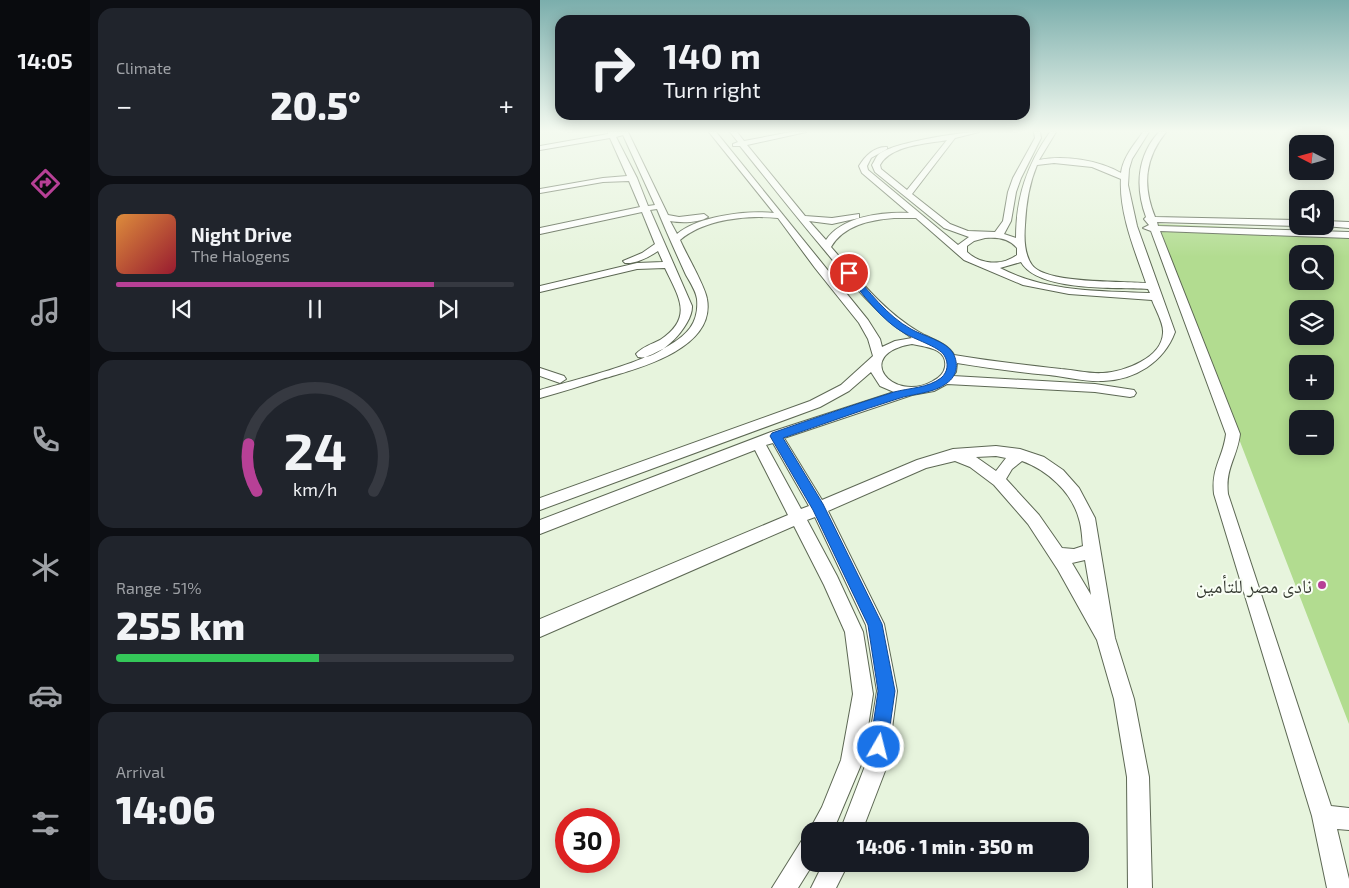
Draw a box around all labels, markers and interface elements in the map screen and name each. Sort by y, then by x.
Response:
text: 140 m [663,34,761,76]
icon: right [580,35,645,100]
text: 14:05 [17,47,73,73]
text: Climate [116,58,171,77]
text: Turn right [663,76,761,102]
text: 20.5° [270,82,361,128]
text: − [116,88,132,122]
text: + [499,88,514,122]
north arrow [1289,135,1334,180]
map controls [1289,135,1334,455]
icon: directions [28,166,63,201]
button: sound [1289,190,1334,235]
text: Night Drive [191,223,292,246]
button: search [1289,245,1334,290]
text: The Halogens [191,246,290,265]
pin [828,252,870,294]
icon: arrive [835,259,863,287]
icon: music [28,294,63,329]
icon: previous [168,295,196,323]
icon: pause [301,295,329,323]
icon: next [434,295,462,323]
button: layers [1289,300,1334,345]
button: + [1289,355,1334,400]
button: − [1289,410,1334,455]
text: 24 [283,418,347,480]
icon: phone [28,422,63,457]
text: km/h [293,478,337,500]
icon: climate [28,550,63,585]
place label: نادى مصر للتأمين [1196,574,1312,598]
text: Range · 51% [116,578,202,597]
marker: نادى مصر للتأمين [1316,579,1328,591]
text: 255 km [116,602,245,648]
icon: car [28,678,63,713]
position arrow [852,720,904,772]
text: Arrival [116,762,165,781]
text: 14:06 [116,786,215,832]
icon: filters [28,806,63,841]
speed limit sign: 30 [555,808,620,873]
text: 14:06 · 1 min · 350 m [857,835,1033,858]

